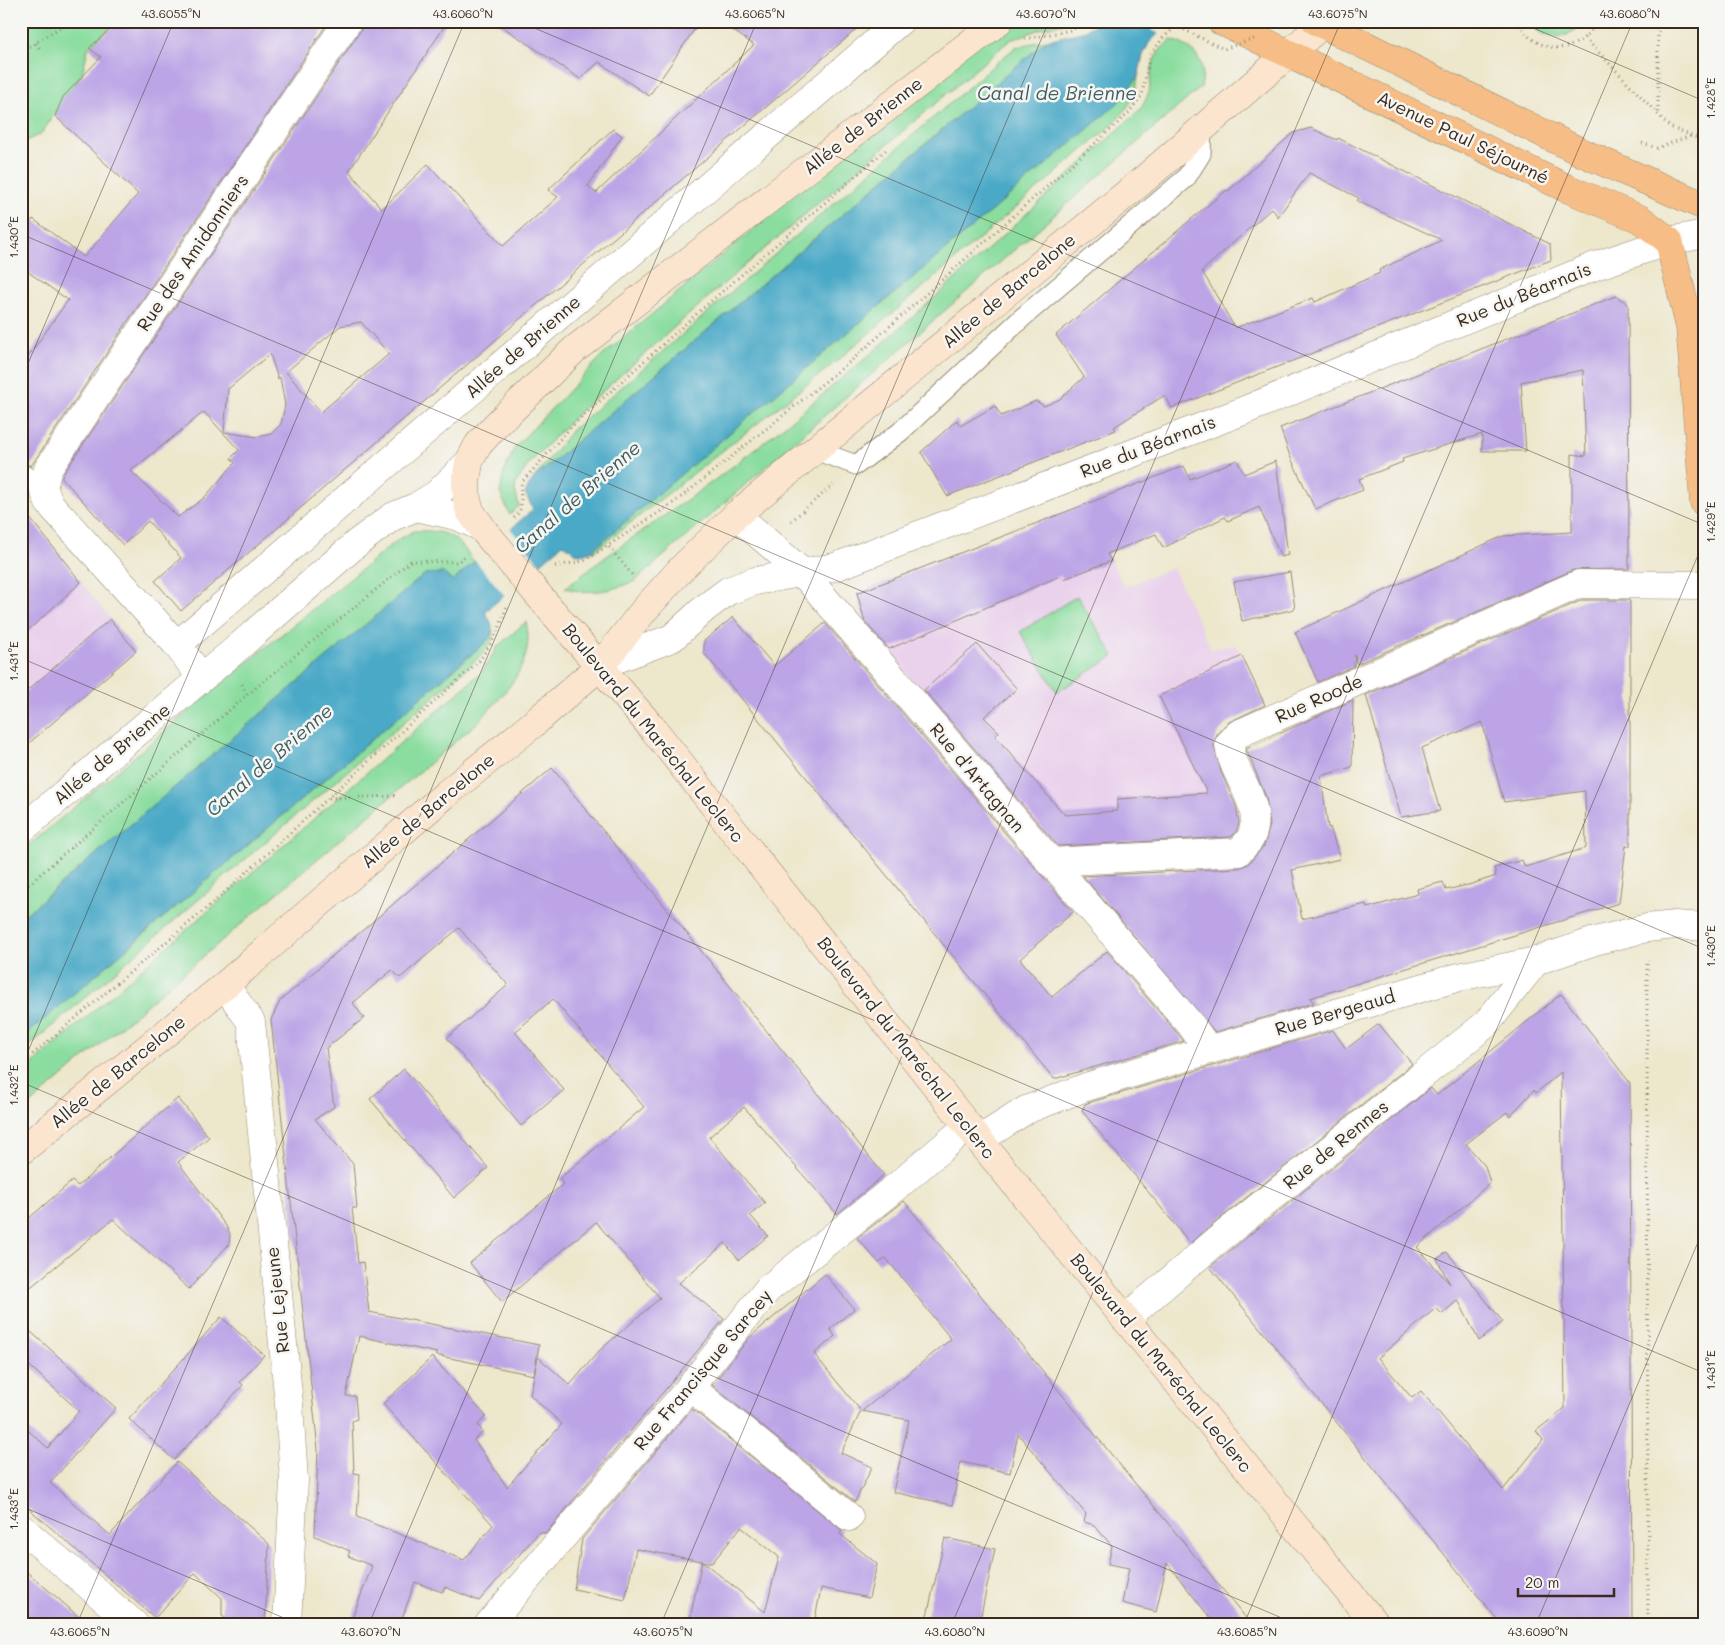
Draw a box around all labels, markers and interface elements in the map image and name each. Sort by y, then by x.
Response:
text: 43.6055°N [141,5,201,21]
text: 43.6060°N [433,5,493,21]
text: 43.6065°N [725,5,785,21]
text: 43.6070°N [1016,5,1076,21]
text: 43.6075°N [1308,5,1368,21]
text: 43.6080°N [1600,5,1660,21]
street label: Allée de Brienne [798,71,927,180]
text: 1.428°E [1702,77,1718,119]
water label: Canal de Brienne [977,80,1137,105]
street label: Avenue Paul Séjourné [1374,85,1553,189]
street label: Rue des Amidonniers [131,169,254,335]
text: 1.430°E [5,216,21,258]
street label: Allée de Barcelone [937,227,1080,353]
street label: Rue du Béarnais [1453,256,1595,332]
street label: Allée de Brienne [459,289,585,403]
street label: Rue du Béarnais [1076,409,1219,483]
water label: Canal de Brienne [508,435,645,559]
text: 1.429°E [1702,501,1718,543]
street label: Boulevard du Maréchal Leclerc [558,618,750,847]
text: 1.431°E [5,641,21,681]
street label: Rue Roode [1271,668,1366,728]
street label: Allée de Brienne [48,697,175,809]
water label: Canal de Brienne [200,698,337,822]
street label: Rue d'Artagnan [925,718,1031,837]
street label: Allée de Barcelone [356,747,499,873]
text: 1.430°E [1702,925,1718,967]
street label: Boulevard du Maréchal Leclerc [812,931,1001,1163]
street label: Rue Bergeaud [1272,983,1397,1041]
street label: Allée de Barcelone [45,1009,190,1133]
text: 1.432°E [5,1064,21,1106]
street label: Rue de Rennes [1278,1094,1393,1194]
street label: Rue Lejeune [259,1246,295,1355]
street label: Boulevard du Maréchal Leclerc [1066,1248,1258,1477]
street label: Rue Francisque Sarcey [628,1284,777,1455]
text: 1.431°E [1702,1350,1718,1390]
text: 1.433°E [5,1488,21,1530]
scale bar [1518,1565,1614,1597]
text: 20 m [1525,1572,1559,1592]
text: 43.6065°N [50,1623,110,1639]
text: 43.6070°N [341,1623,401,1639]
text: 43.6075°N [633,1623,693,1639]
text: 43.6080°N [925,1623,985,1639]
text: 43.6085°N [1217,1623,1277,1639]
text: 43.6090°N [1508,1623,1568,1639]

